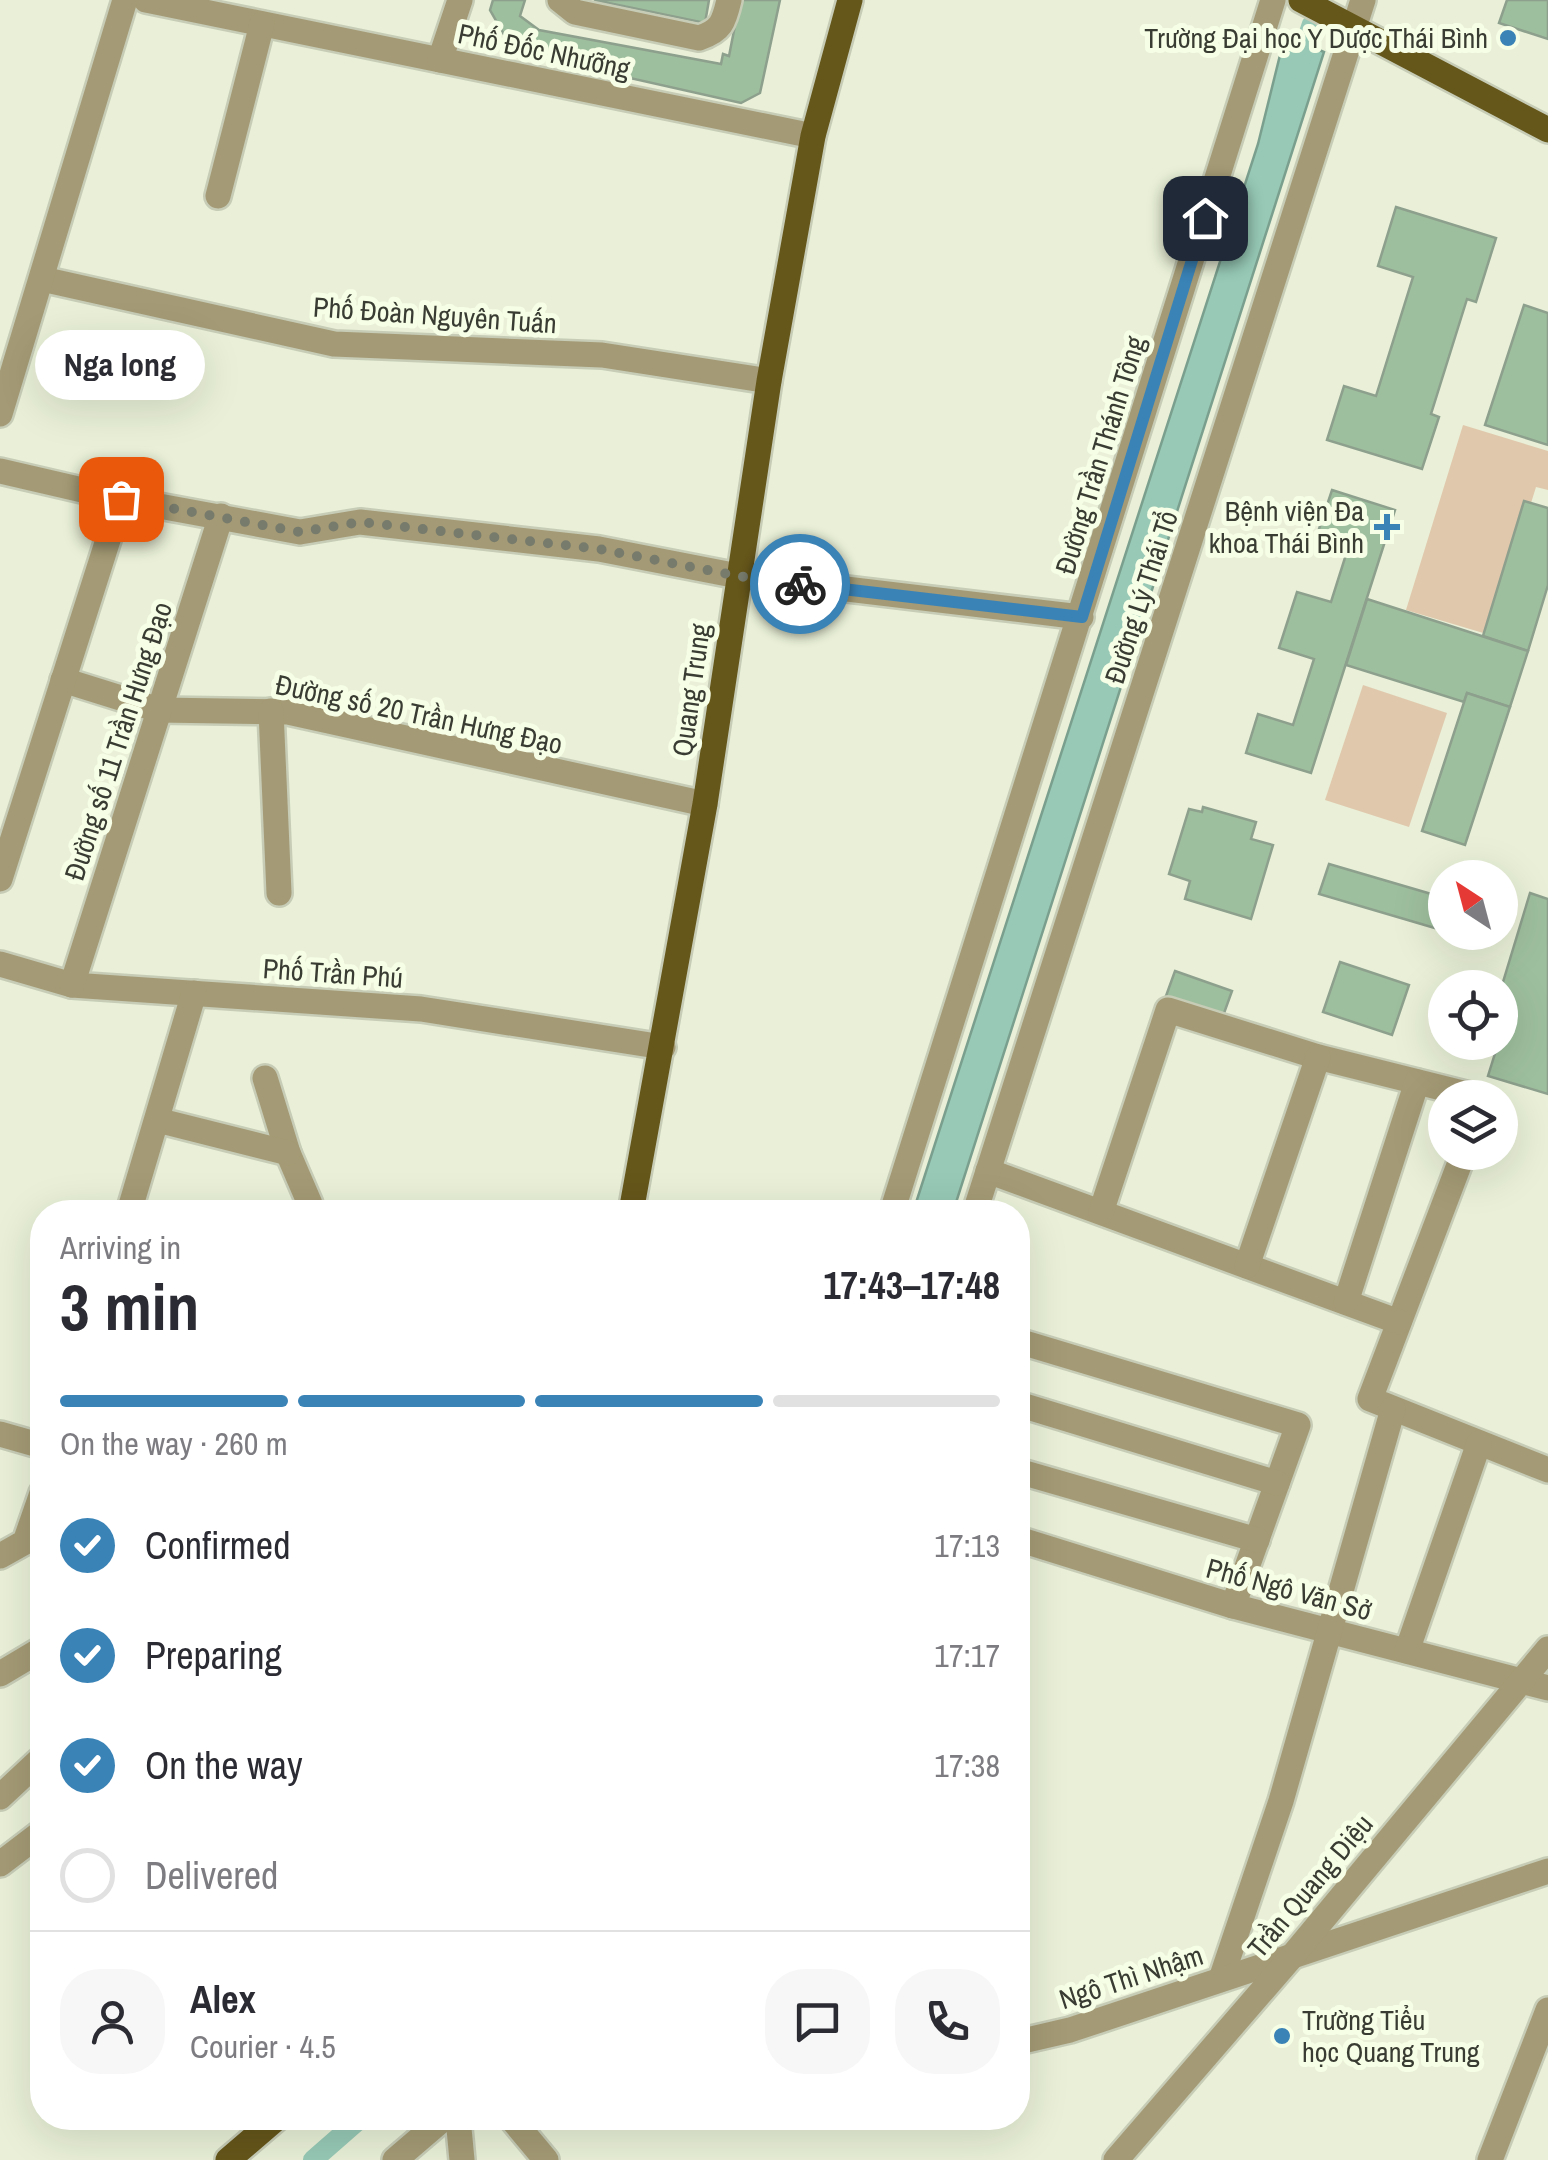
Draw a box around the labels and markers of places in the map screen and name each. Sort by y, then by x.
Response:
place label: Trường Đại học Y Dược Thái Bình [1144,19,1488,57]
marker: Trường Đại học Y Dược Thái Bình [1497,27,1519,49]
pin [1163,176,1248,261]
callout: Nga long [36,329,206,399]
pin [79,457,164,542]
place label: Bệnh viện Đa khoa Thái Bình [1209,492,1364,562]
marker: Bệnh viện Đa khoa Thái Bình [1374,514,1400,540]
place label: Trường Tiểu học Quang Trung [1302,2001,1480,2071]
marker: Trường Tiểu học Quang Trung [1271,2025,1293,2047]

